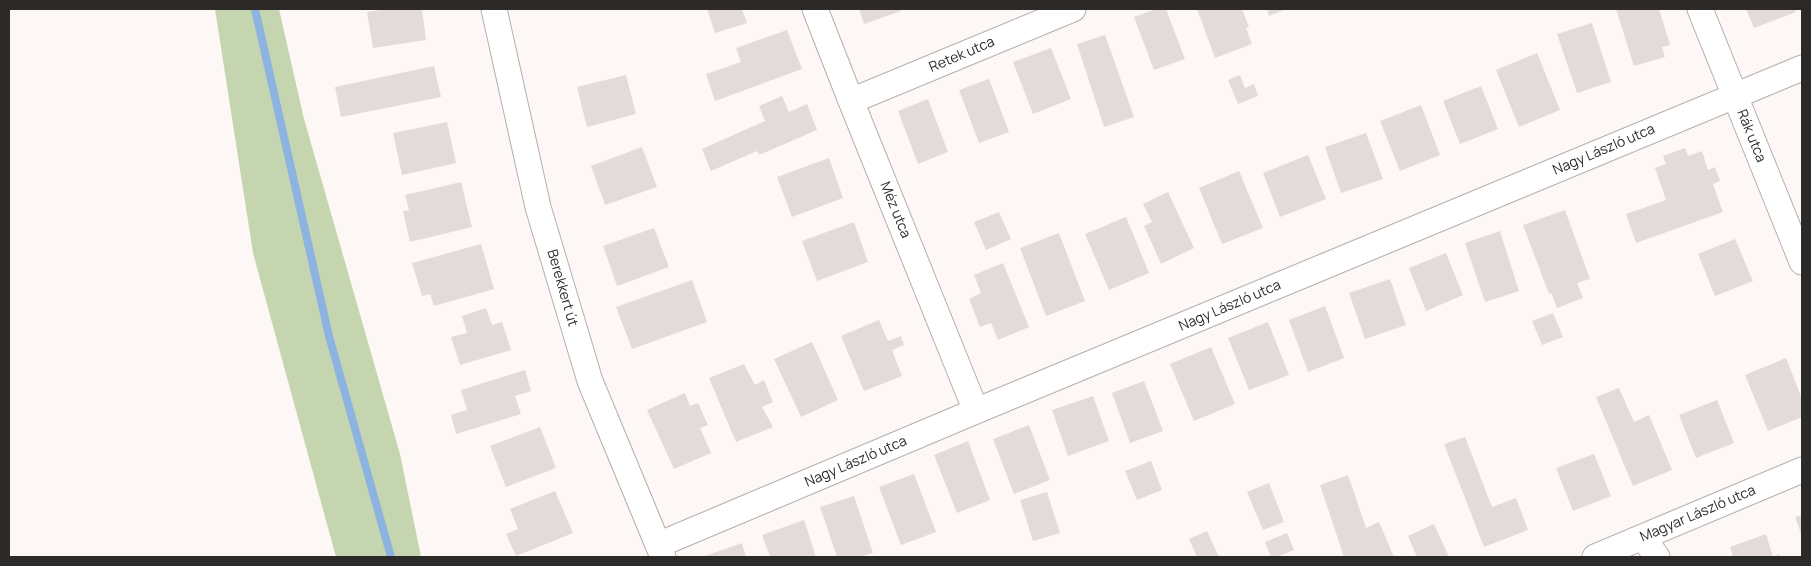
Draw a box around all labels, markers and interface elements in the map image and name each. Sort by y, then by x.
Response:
street label: Retek utca [927,34,997,76]
street label: Rák utca [1733,107,1769,165]
street label: Nagy László utca [1551,121,1657,179]
street label: Méz utca [876,179,914,241]
street label: Berekkert út [543,248,581,328]
street label: Nagy László utca [1177,277,1283,335]
street label: Nagy László utca [803,433,909,491]
street label: Magyar László utca [1638,482,1758,546]

